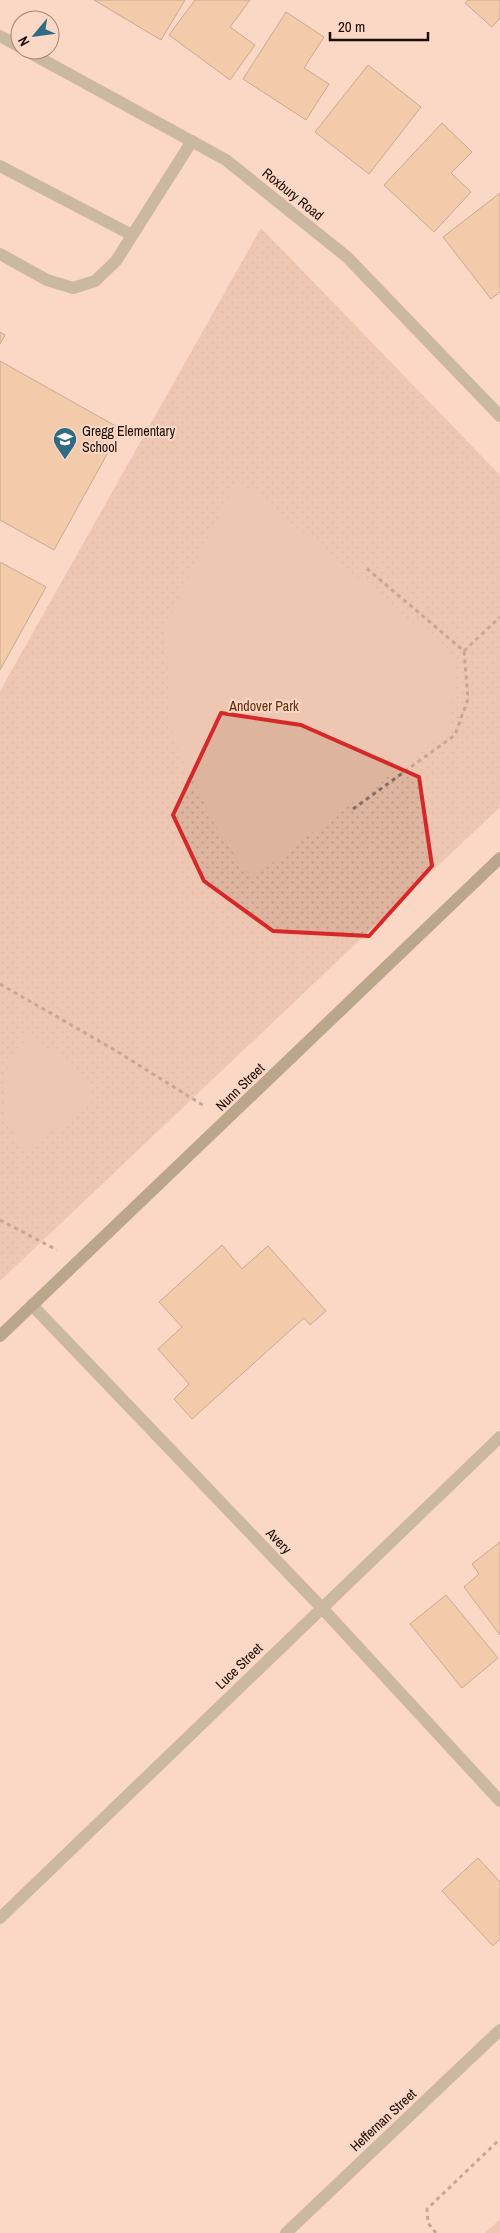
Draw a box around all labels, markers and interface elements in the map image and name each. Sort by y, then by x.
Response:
north arrow [10,10,60,60]
scale bar [330,10,428,42]
text: 20 m [338,16,365,37]
text: N [14,33,34,49]
street label: Roxbury Road [259,164,327,224]
place label: Gregg Elementary School [82,422,175,456]
school or university icon: Gregg Elementary School [52,426,78,460]
park label: Andover Park [228,697,299,715]
street label: Nunn Street [212,1059,268,1115]
street label: Avery [262,1524,296,1558]
street label: Luce Street [212,1639,266,1693]
street label: Heffernan Street [346,2085,420,2155]

